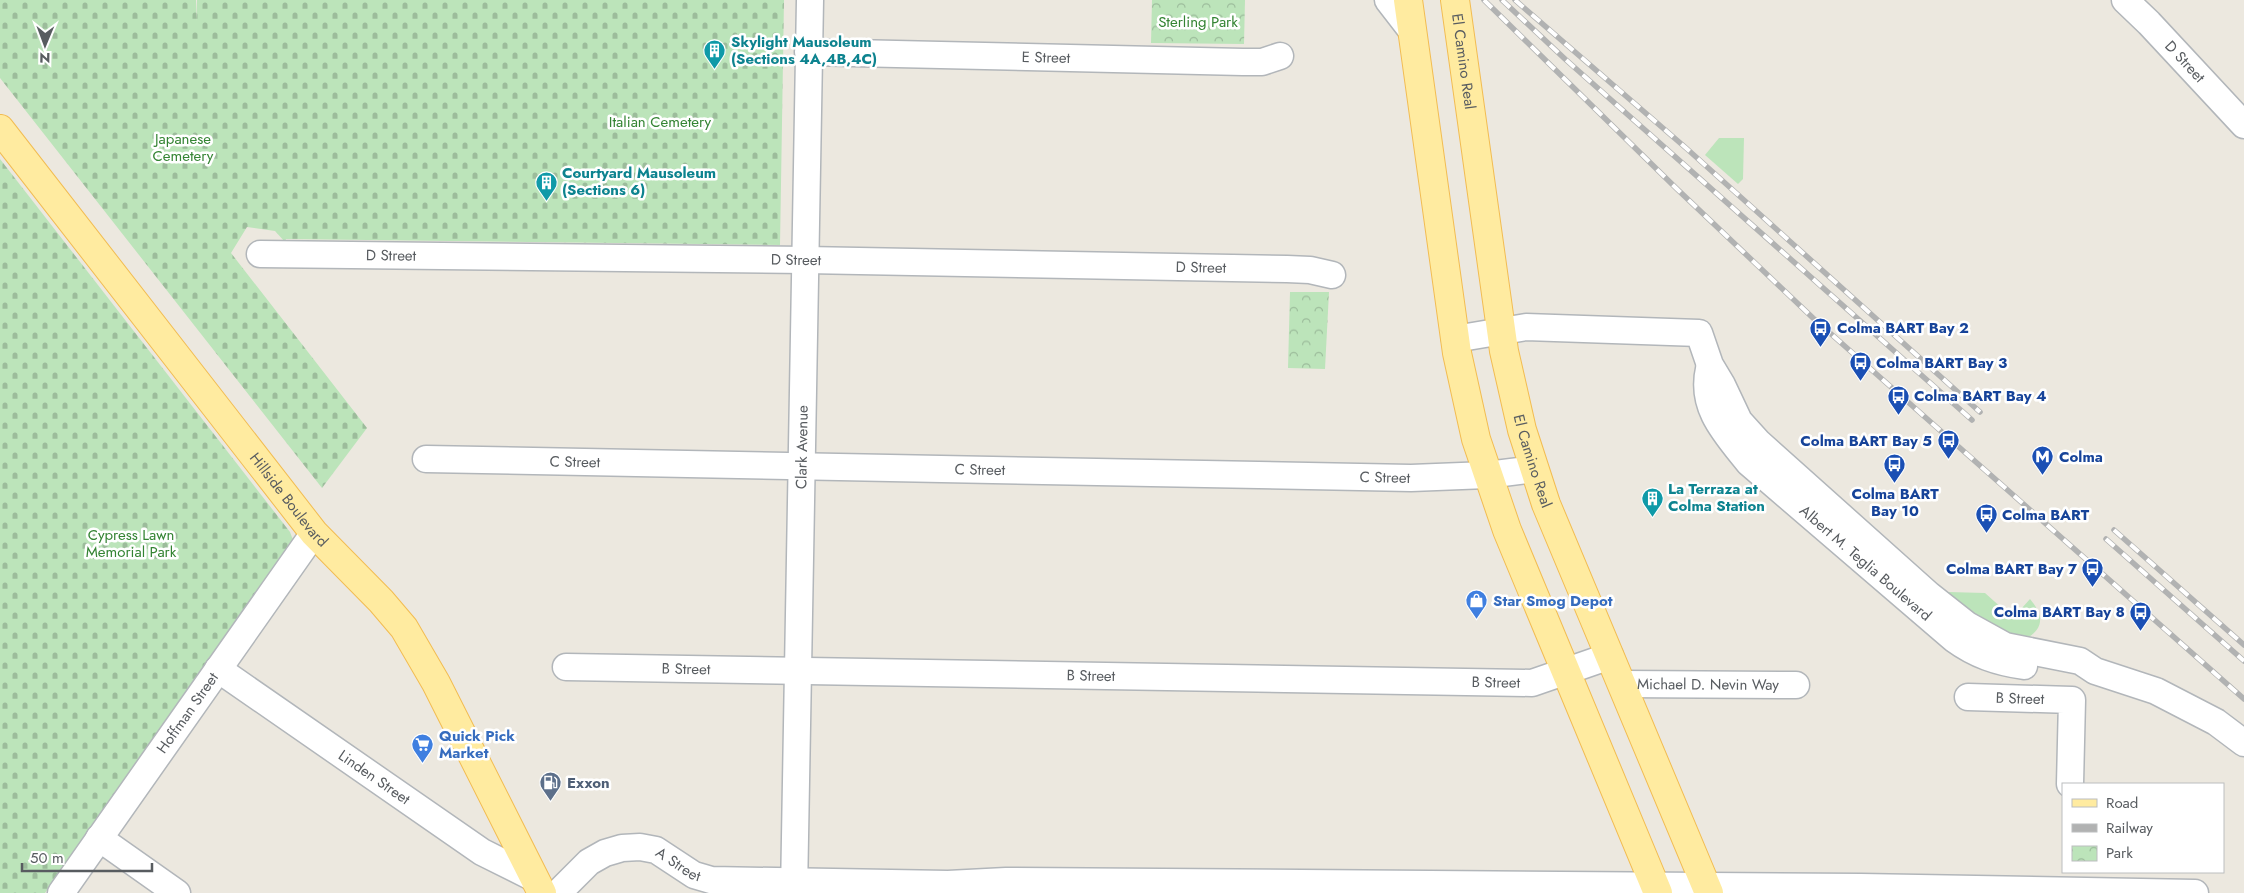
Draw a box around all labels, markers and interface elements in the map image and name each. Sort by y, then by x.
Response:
park label: Sterling Park [1158,11,1238,33]
street label: El Camino Real [1446,12,1481,111]
north arrow [20,20,70,70]
place label: Skylight Mausoleum (Sections 4A,4B,4C) [731,31,877,70]
street label: D Street [2160,36,2211,88]
building icon: Skylight Mausoleum (Sections 4A,4B,4C) [703,39,727,70]
street label: E Street [1021,46,1071,69]
text: N [39,48,51,68]
park label: Italian Cemetery [609,111,712,133]
park label: Japanese Cemetery [153,128,214,167]
place label: Courtyard Mausoleum (Sections 6) [562,162,716,201]
building icon: Courtyard Mausoleum (Sections 6) [534,170,558,201]
street label: D Street [366,244,417,267]
street label: D Street [771,249,822,271]
street label: D Street [1175,256,1227,279]
bus stop icon: Colma BART Bay 2 [1809,316,1833,347]
place label: Colma BART Bay 2 [1837,317,1969,339]
bus stop icon: Colma BART Bay 3 [1848,351,1872,382]
place label: Colma BART Bay 3 [1876,352,2007,374]
bus stop icon: Colma BART Bay 4 [1886,384,1910,415]
place label: Colma BART Bay 4 [1914,385,2046,407]
street label: Clark Avenue [790,405,814,489]
street label: El Camino Real [1508,412,1557,511]
bus stop icon: Colma BART Bay 5 [1936,429,1960,460]
place label: Colma BART Bay 5 [1800,430,1932,452]
metro station icon: Colma [2031,445,2055,476]
place label: Colma [2059,446,2103,468]
street label: Hillside Boulevard [244,448,333,552]
street label: C Street [549,450,601,473]
bus stop icon: Colma BART Bay 10 [1883,453,1907,484]
street label: C Street [954,458,1006,481]
street label: C Street [1359,466,1411,489]
place label: La Terraza at Colma Station [1668,478,1765,517]
place label: Colma BART Bay 10 [1851,483,1939,522]
building icon: La Terraza at Colma Station [1640,486,1664,517]
street label: Albert M. Teglia Boulevard [1795,500,1936,626]
bus stop icon: Colma BART [1974,503,1998,534]
place label: Colma BART [2002,504,2090,526]
park label: Cypress Lawn Memorial Park [86,524,177,563]
bus stop icon: Colma BART Bay 7 [2081,557,2105,588]
place label: Colma BART Bay 7 [1946,558,2078,580]
shop icon: Star Smog Depot [1465,589,1489,620]
place label: Star Smog Depot [1493,590,1613,612]
bus stop icon: Colma BART Bay 8 [2129,600,2153,631]
place label: Colma BART Bay 8 [1994,601,2125,623]
street label: B Street [661,658,711,680]
street label: B Street [1066,664,1116,687]
street label: Hoffman Street [151,668,224,758]
street label: B Street [1471,671,1521,694]
street label: Michael D. Nevin Way [1637,673,1779,696]
street label: B Street [1995,687,2045,710]
place label: Quick Pick Market [439,725,515,764]
supermarket icon: Quick Pick Market [411,733,435,764]
street label: Linden Street [334,745,415,810]
fuel station icon: Exxon [539,771,563,802]
place label: Exxon [567,772,610,794]
legend [2062,783,2224,873]
text: Road [2106,792,2138,814]
text: Railway [2106,817,2153,839]
scale bar [22,840,152,872]
street label: A Street [651,842,704,887]
text: Park [2106,842,2133,864]
text: 50 m [30,847,64,869]

